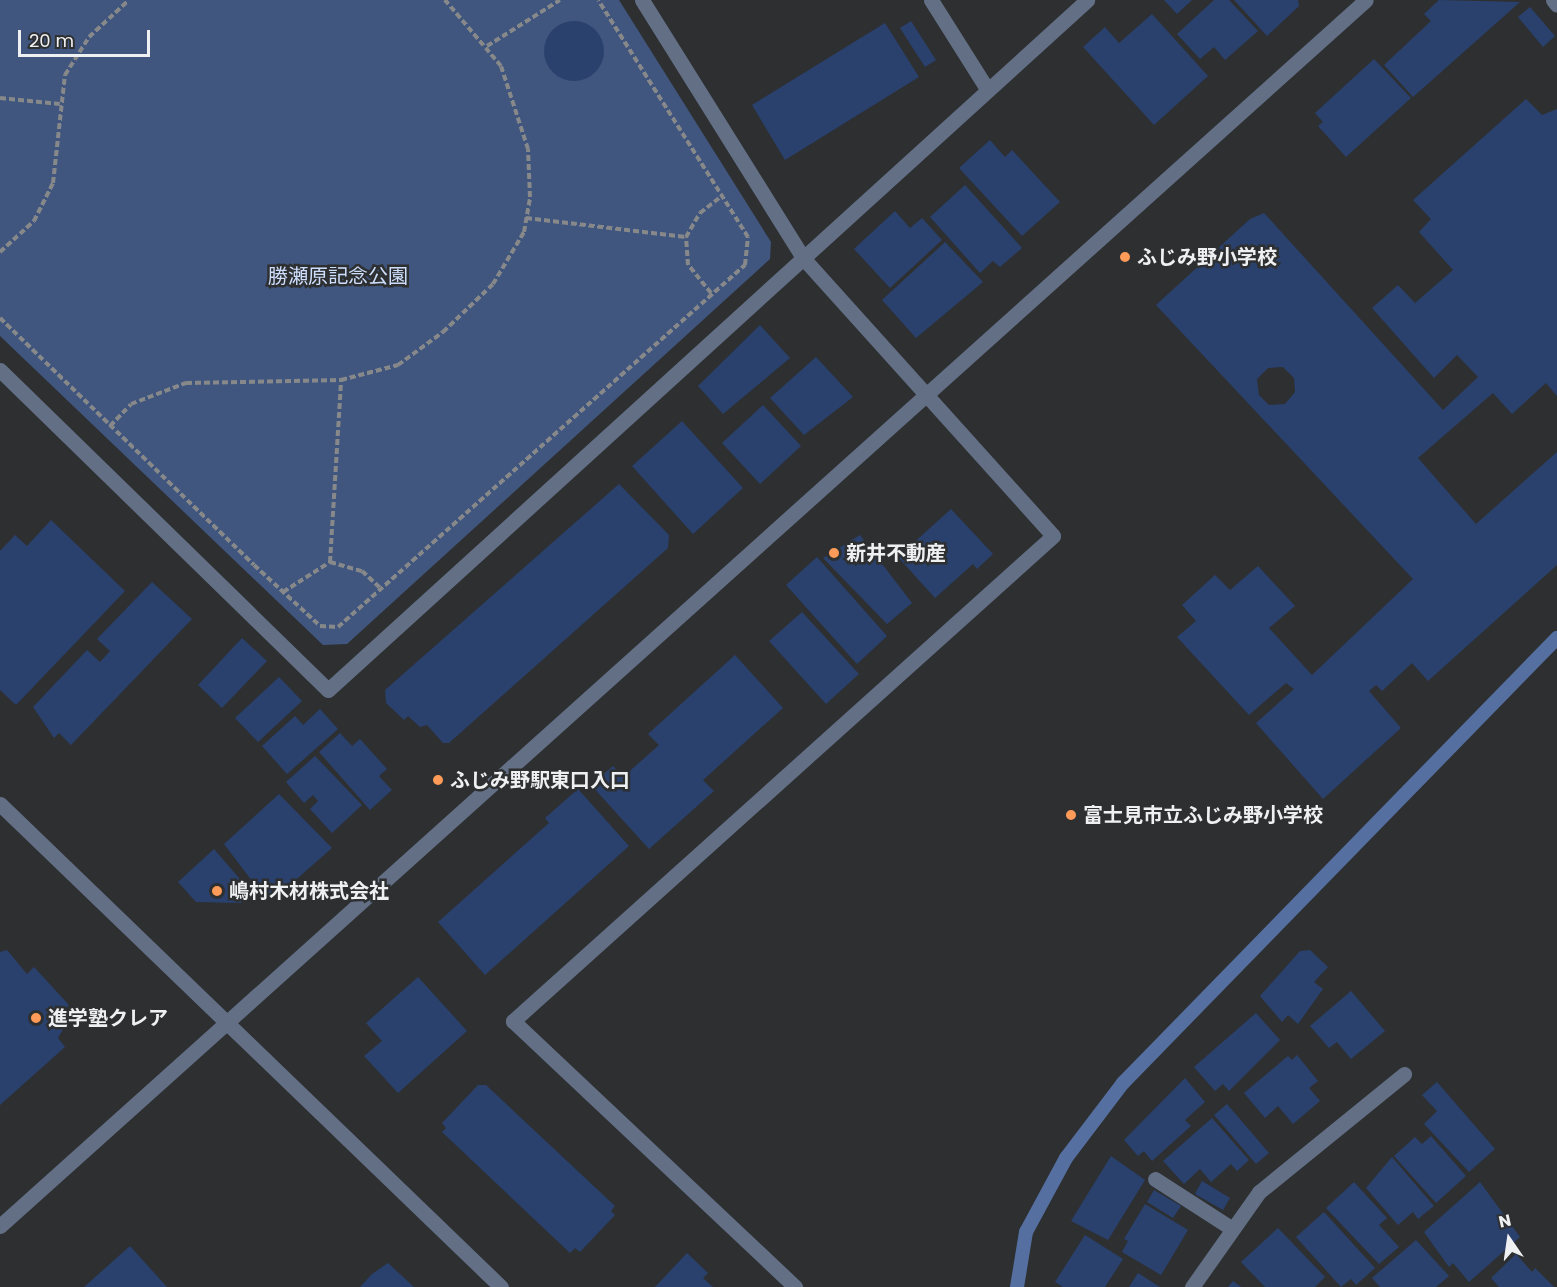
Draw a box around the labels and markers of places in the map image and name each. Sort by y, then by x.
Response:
place label: ふじみ野小学校 [1137,245,1277,269]
marker: ふじみ野小学校 [1118,250,1132,264]
place label: 新井不動産 [846,541,946,565]
marker: 新井不動産 [827,546,841,560]
place label: ふじみ野駅東口入口 [450,768,630,792]
marker: ふじみ野駅東口入口 [431,773,445,787]
place label: 富士見市立ふじみ野小学校 [1083,803,1323,827]
marker: 富士見市立ふじみ野小学校 [1064,808,1078,822]
place label: 嶋村木材株式会社 [229,879,389,903]
marker: 嶋村木材株式会社 [210,884,224,898]
place label: 進学塾クレア [48,1006,168,1030]
marker: 進学塾クレア [29,1011,43,1025]

